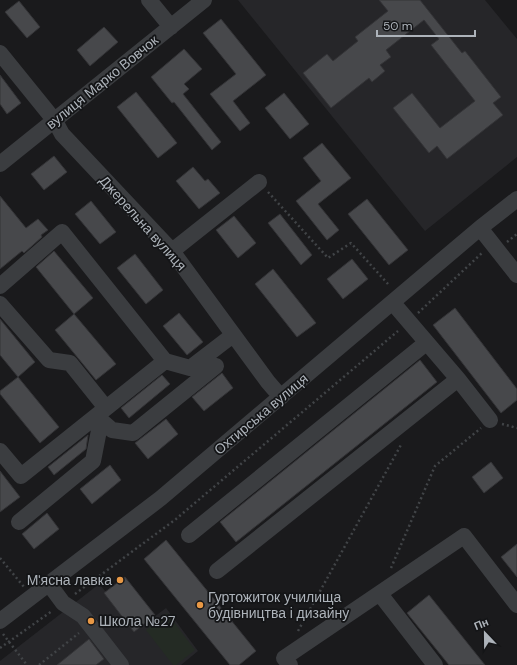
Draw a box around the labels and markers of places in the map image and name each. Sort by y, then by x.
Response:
place label: М'ясна лавка [27,571,112,589]
marker: М'ясна лавка [115,575,125,585]
place label: Гуртожиток училища будівництва і дизайну [208,588,349,622]
marker: Гуртожиток училища будівництва і дизайну [195,600,205,610]
place label: Школа №27 [99,612,176,630]
marker: Школа №27 [86,616,96,626]

